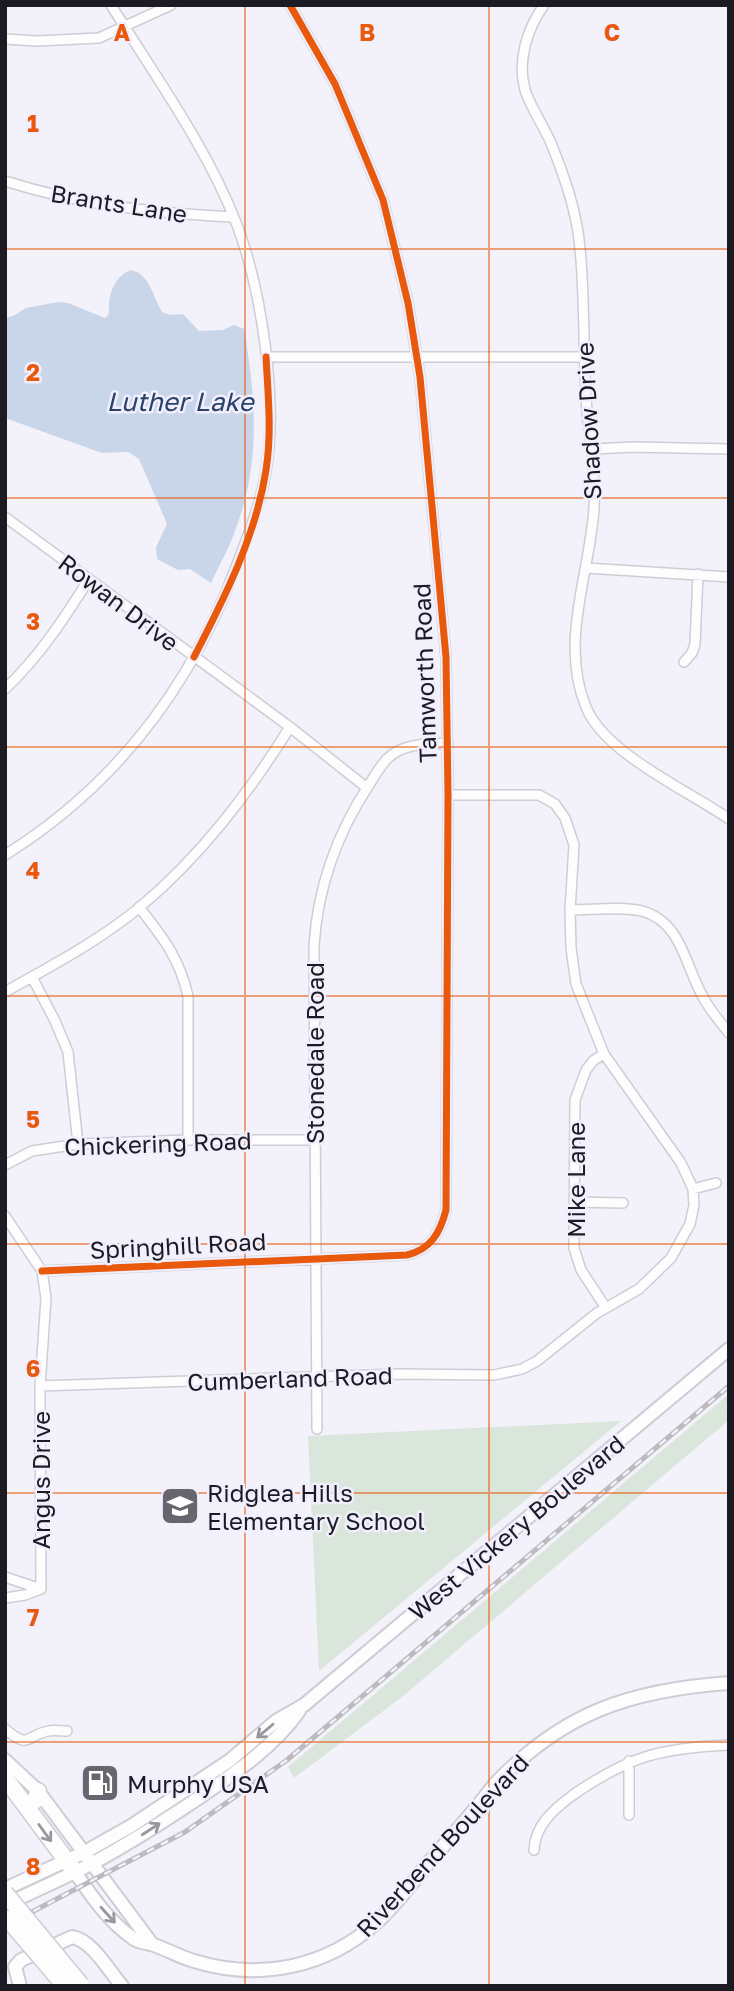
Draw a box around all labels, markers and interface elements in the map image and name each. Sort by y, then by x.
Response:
text: A [114,18,131,46]
text: B [359,18,375,46]
text: C [604,18,620,46]
text: 1 [27,109,39,137]
street label: Brants Lane [49,178,189,228]
street label: Shadow Drive [569,342,607,500]
text: 2 [26,358,40,386]
water label: Luther Lake [106,386,255,417]
street label: Rowan Drive [53,547,185,657]
street label: Tamworth Road [406,583,442,763]
text: 3 [26,607,40,635]
text: 4 [26,856,40,884]
street label: Stonedale Road [300,962,329,1144]
text: 5 [26,1105,40,1133]
street label: Mike Lane [561,1122,590,1238]
street label: Chickering Road [64,1125,252,1161]
street label: Springhill Road [89,1226,267,1264]
text: 6 [26,1354,40,1382]
street label: Cumberland Road [187,1360,393,1396]
street label: Angus Drive [26,1411,55,1549]
street label: West Vickery Boulevard [402,1428,630,1626]
place label: Ridglea Hills Elementary School [207,1478,425,1535]
school or university icon: Ridglea Hills Elementary School [159,1485,201,1527]
text: 7 [27,1603,39,1631]
one-way arrow [256,1723,274,1739]
street label: Riverbend Boulevard [350,1748,534,1942]
fuel station icon: Murphy USA [79,1762,121,1804]
place label: Murphy USA [127,1769,269,1798]
one-way arrow [141,1822,161,1836]
one-way arrow [38,1823,53,1841]
text: 8 [26,1852,40,1880]
one-way arrow [100,1906,116,1924]

